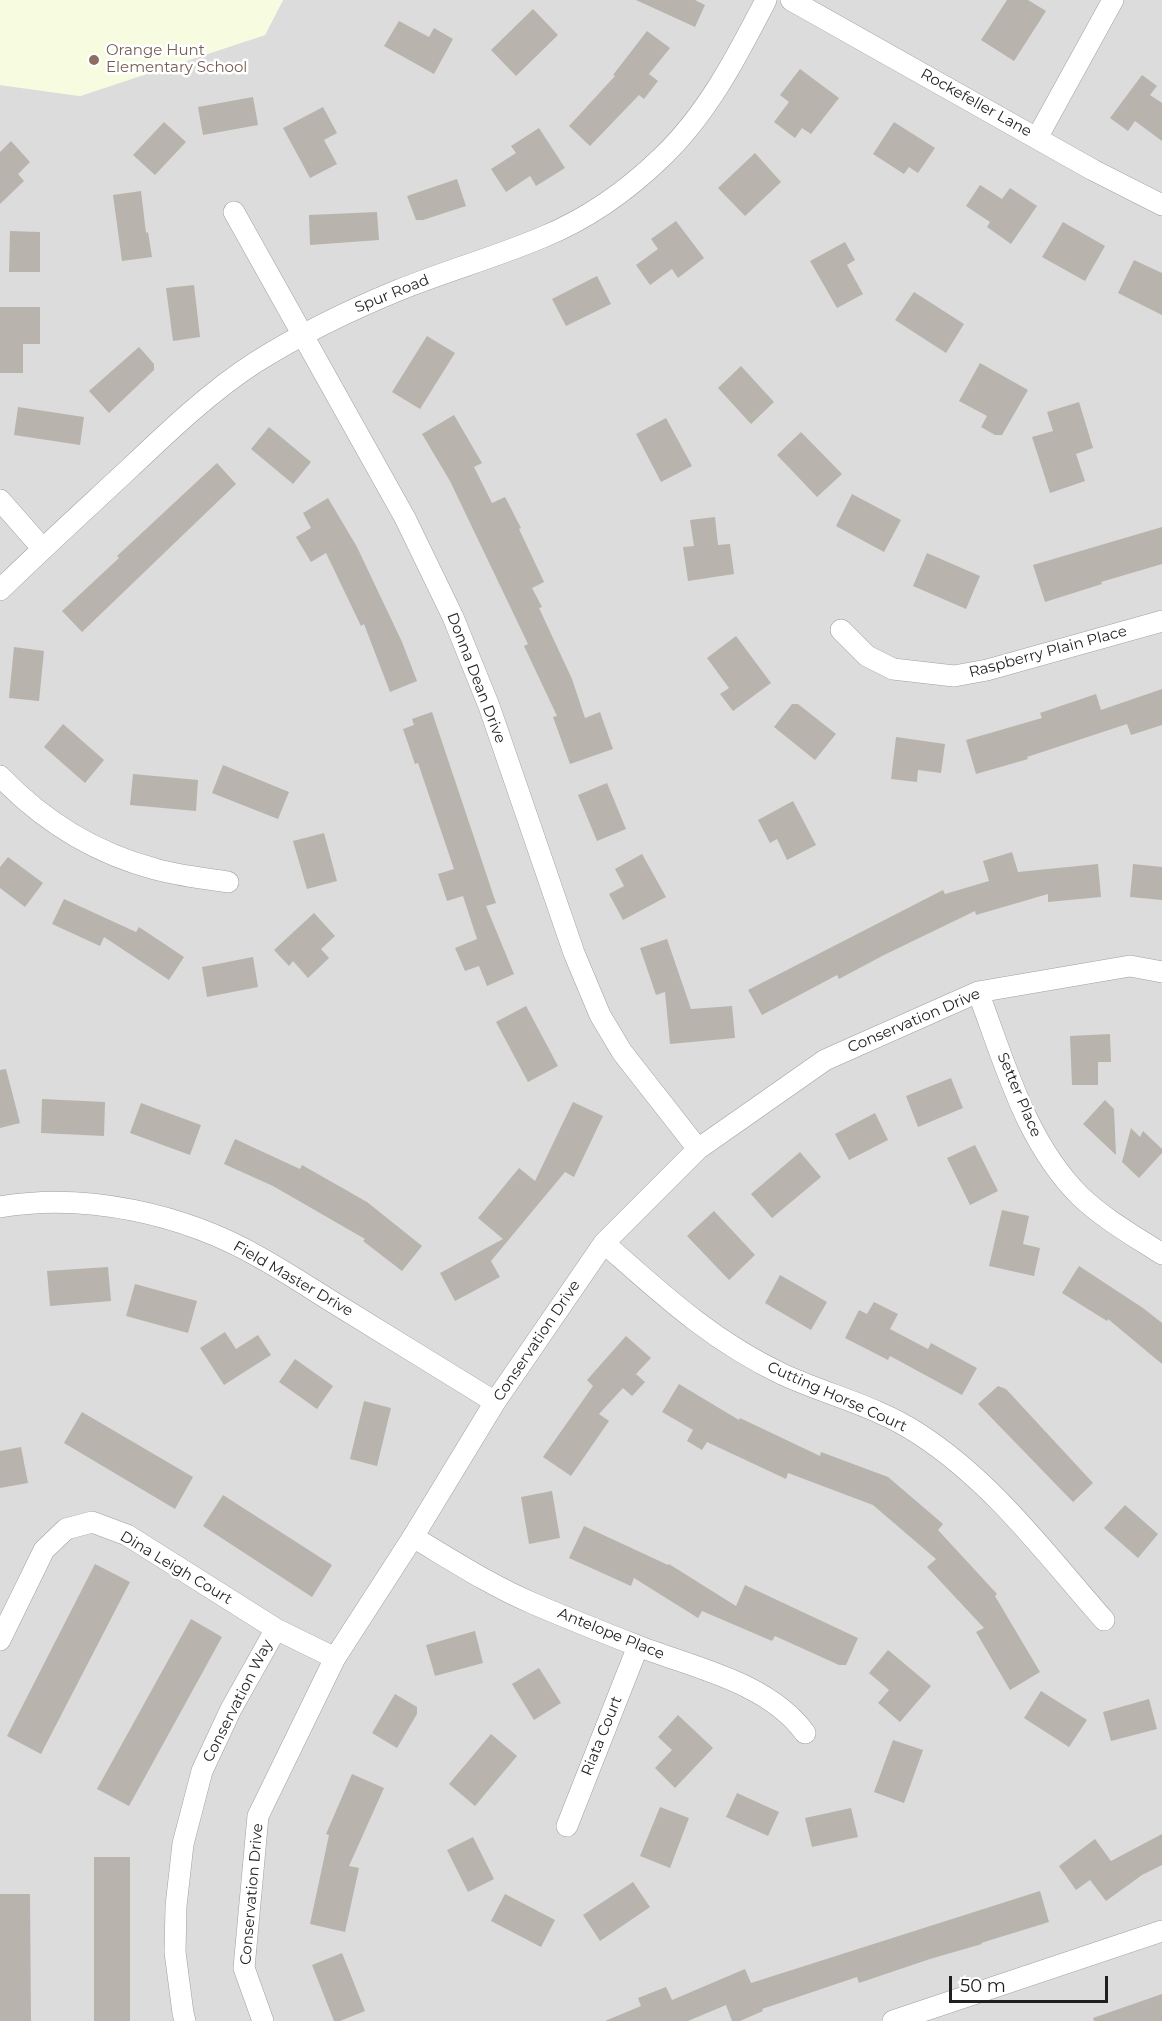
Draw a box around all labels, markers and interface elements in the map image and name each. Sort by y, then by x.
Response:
place label: Orange Hunt Elementary School [106,42,247,77]
marker: Orange Hunt Elementary School [87,53,101,67]
street label: Rockefeller Lane [917,65,1035,141]
street label: Spur Road [352,271,432,317]
street label: Donna Dean Drive [443,610,509,746]
street label: Raspberry Plain Place [967,622,1129,682]
street label: Conservation Drive [845,985,983,1057]
street label: Setter Place [993,1050,1045,1140]
street label: Field Master Drive [230,1237,356,1321]
street label: Conservation Drive [490,1277,584,1405]
street label: Cutting Horse Court [764,1358,910,1436]
street label: Dina Leigh Court [117,1527,235,1609]
street label: Antelope Place [555,1604,667,1664]
street label: Conservation Way [199,1637,277,1765]
street label: Riata Court [578,1693,626,1779]
street label: Conservation Drive [237,1822,267,1966]
scale bar [952,1964,1111,2002]
text: 50 m [960,1975,1006,1997]

